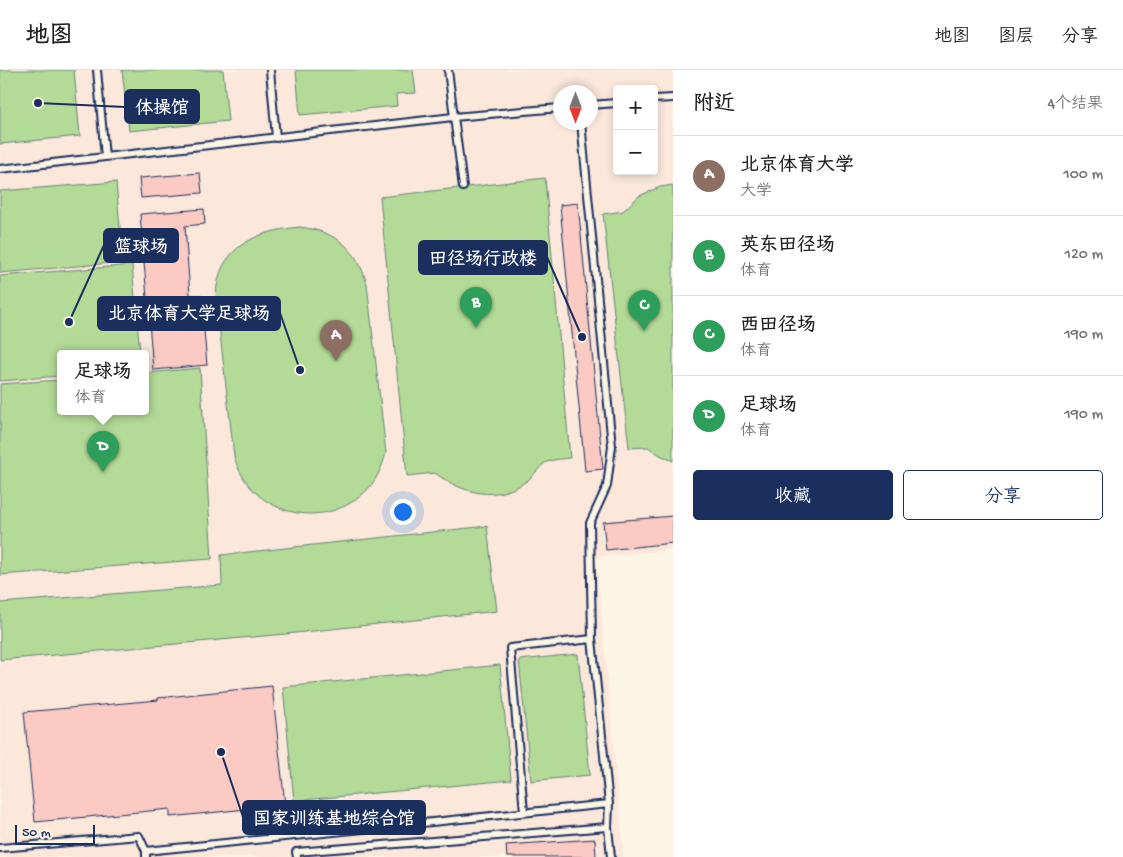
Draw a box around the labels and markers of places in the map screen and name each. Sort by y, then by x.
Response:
callout: 体操馆 [125,90,199,123]
callout: 篮球场 [104,229,178,262]
callout: 田径场行政楼 [419,241,547,274]
pin: B [460,287,492,328]
pin: C [628,290,660,331]
callout: 北京体育大学足球场 [98,297,280,330]
pin: A [320,320,352,361]
pin: D [87,431,119,472]
callout: 国家训练基地综合馆 [243,801,425,834]

